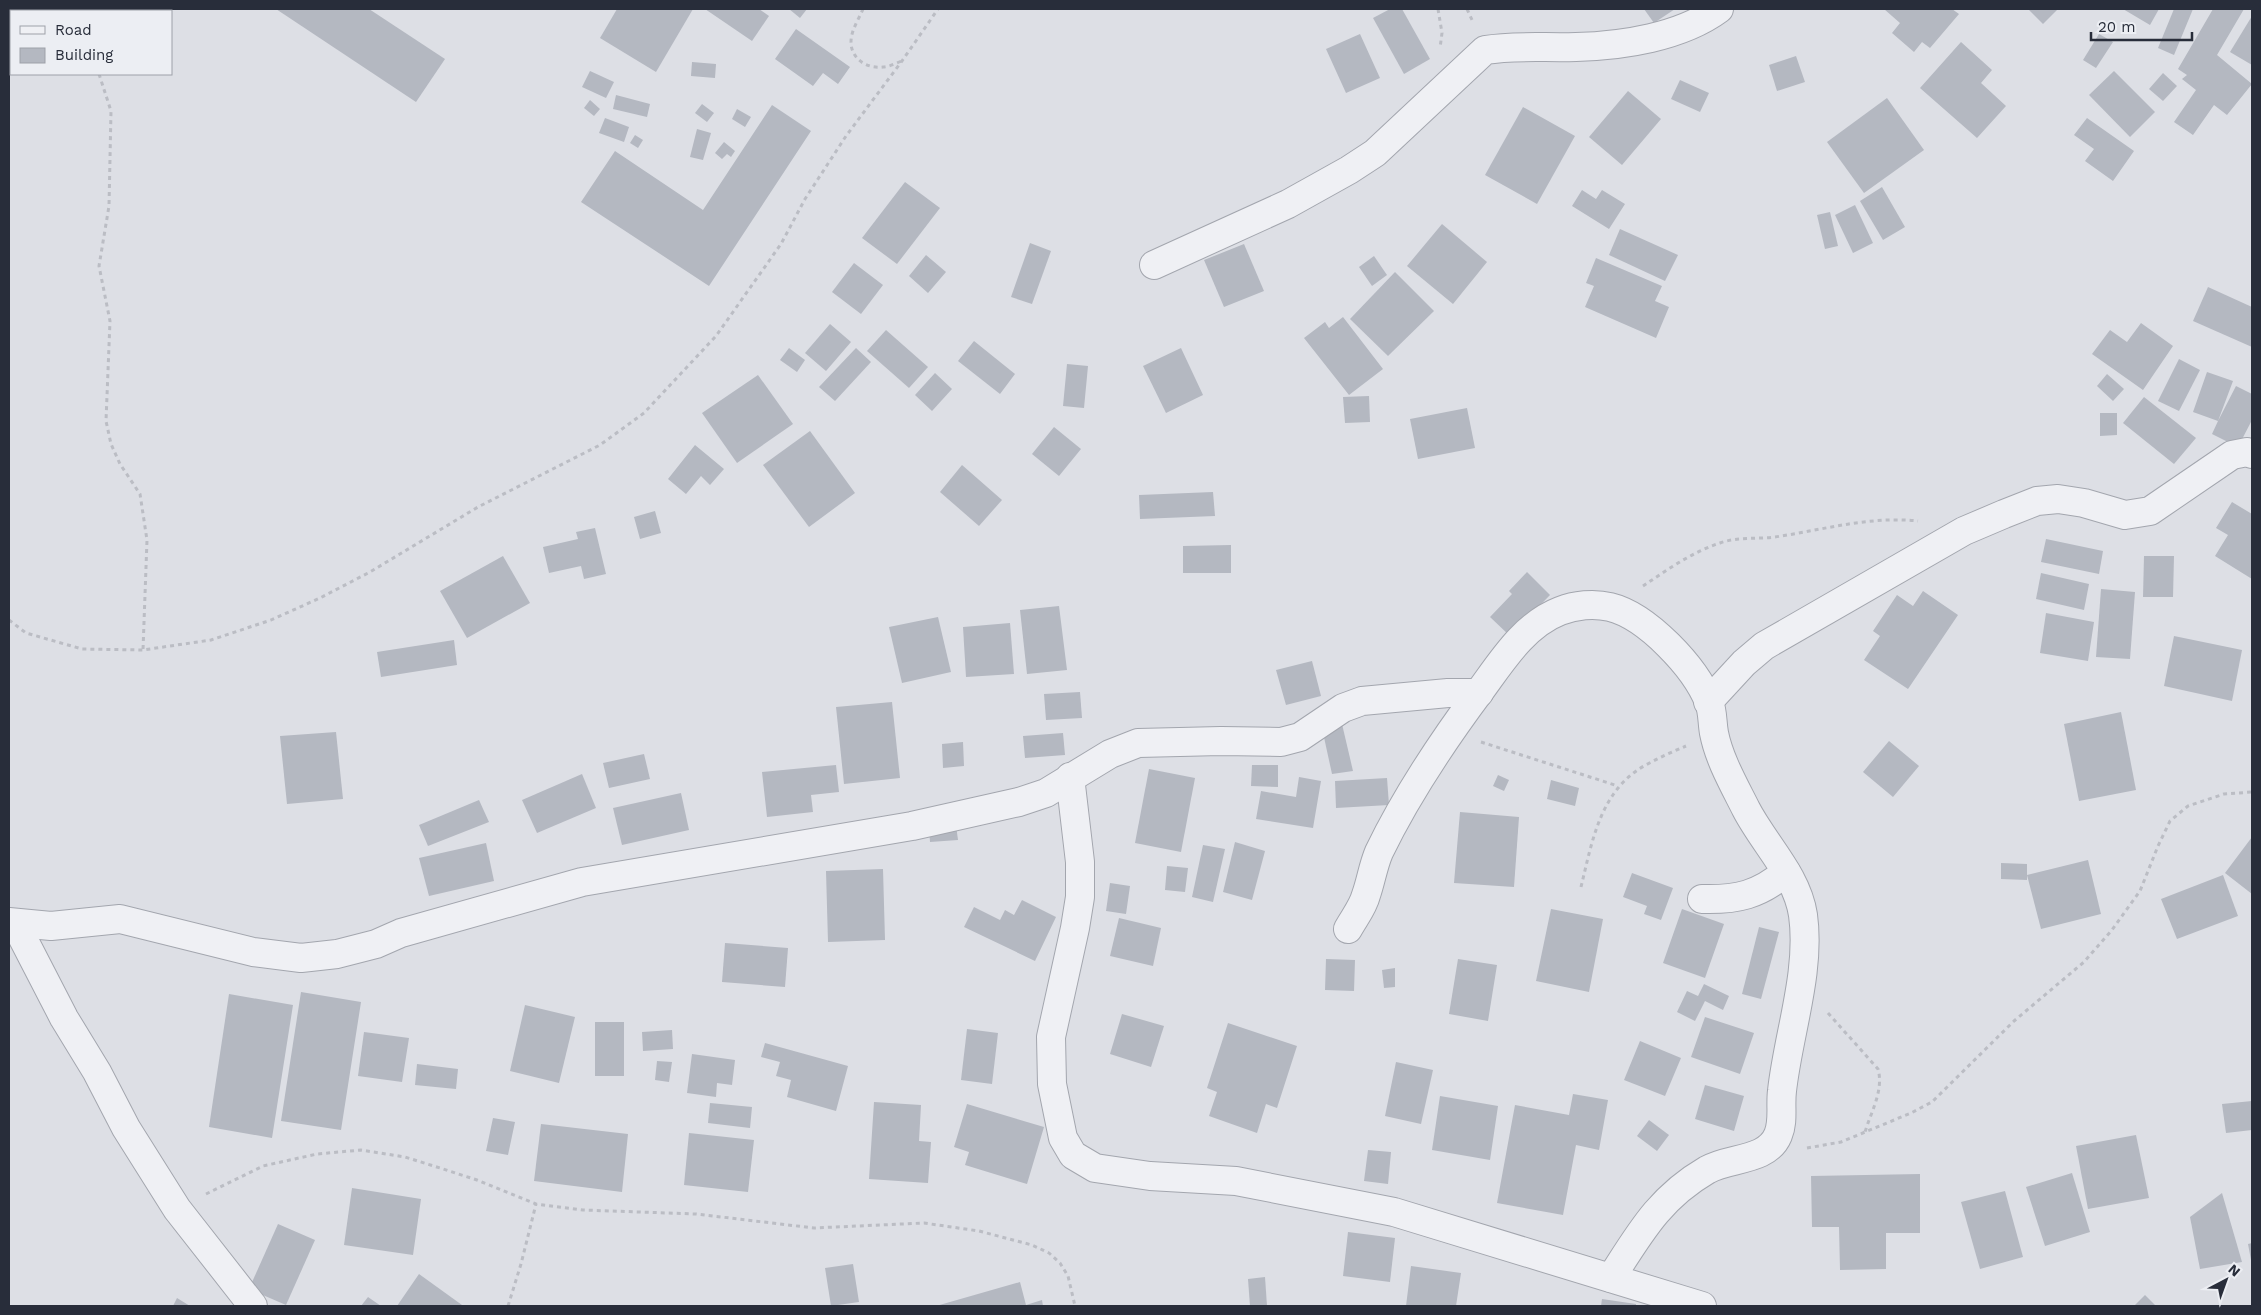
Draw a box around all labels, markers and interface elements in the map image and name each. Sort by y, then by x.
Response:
legend [10,10,172,75]
scale bar [2091,10,2192,42]
text: 20 m [2098,18,2136,36]
text: Road [55,21,92,39]
text: Building [55,46,113,64]
north arrow [2201,1255,2251,1305]
text: N [2225,1261,2244,1280]

